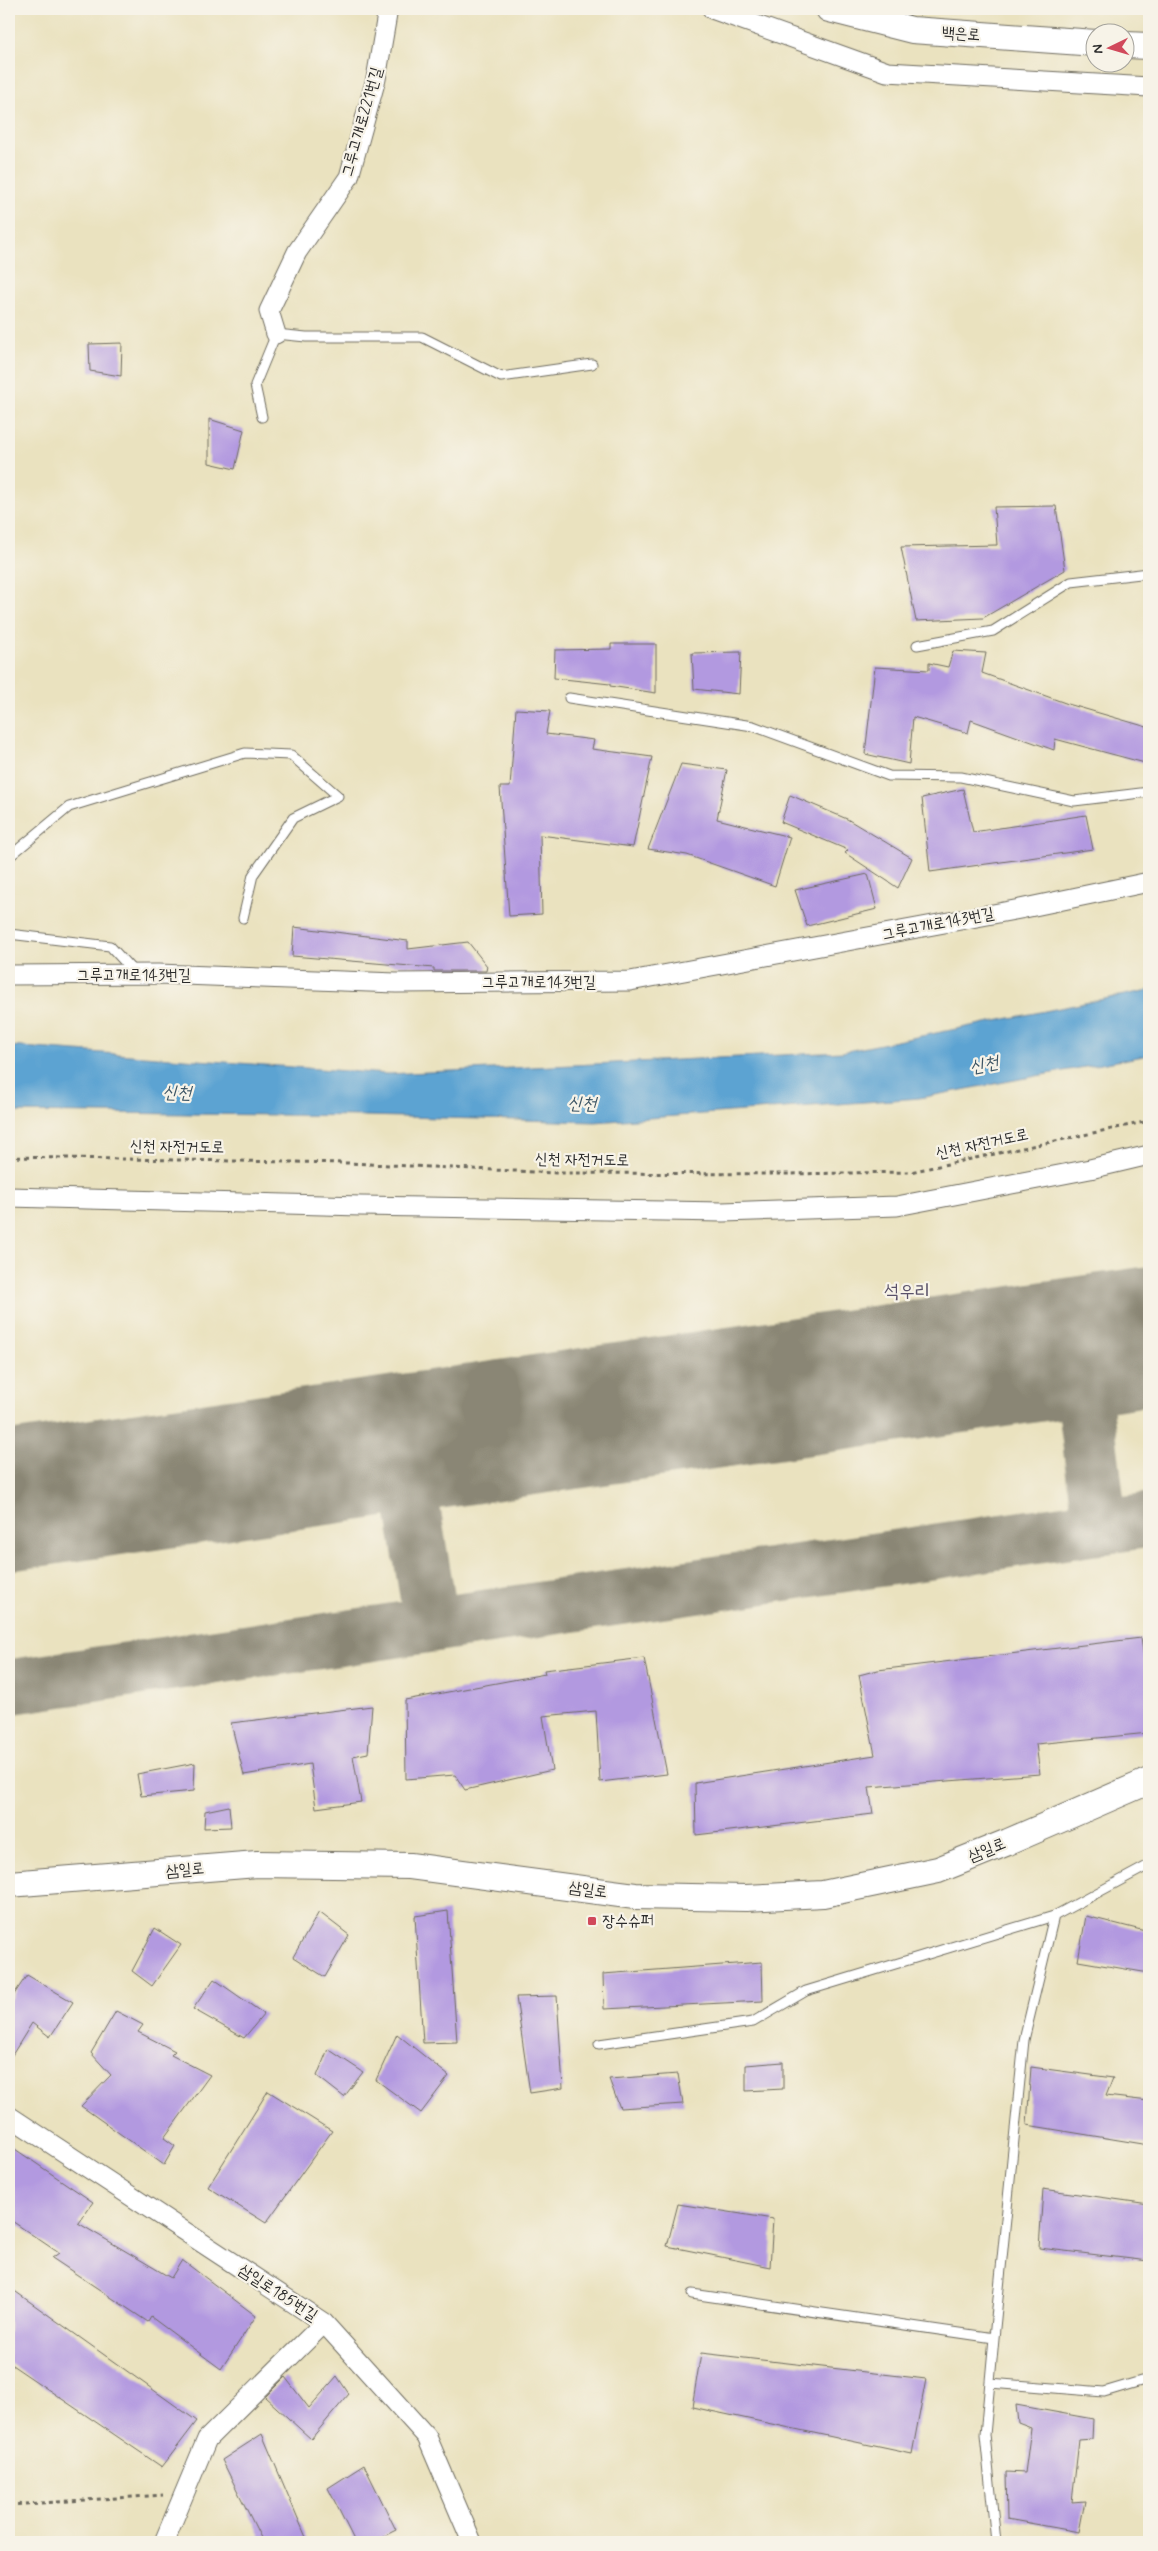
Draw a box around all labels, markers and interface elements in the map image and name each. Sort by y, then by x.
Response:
street label: 백은로 [941,22,981,46]
north arrow [1086,22,1136,72]
text: N [1089,44,1107,54]
street label: 그루고개로221번길 [336,65,388,179]
street label: 그루고개로143번길 [880,903,996,945]
street label: 그루고개로143번길 [77,965,191,986]
street label: 그루고개로143번길 [482,972,596,993]
water label: 신천 [967,1050,1002,1080]
water label: 신천 [162,1081,193,1106]
water label: 신천 [567,1092,598,1117]
street label: 신천 자전거도로 [934,1124,1030,1164]
street label: 신천 자전거도로 [130,1136,224,1158]
street label: 신천 자전거도로 [535,1149,629,1171]
district label: 석우리 [884,1279,930,1304]
street label: 삼일로 [965,1833,1009,1867]
street label: 삼일로 [165,1858,205,1882]
street label: 삼일로 [567,1877,609,1903]
place label: 장수슈퍼 [602,1911,654,1932]
marker: 장수슈퍼 [586,1915,598,1927]
street label: 삼일로185번길 [234,2260,322,2326]

